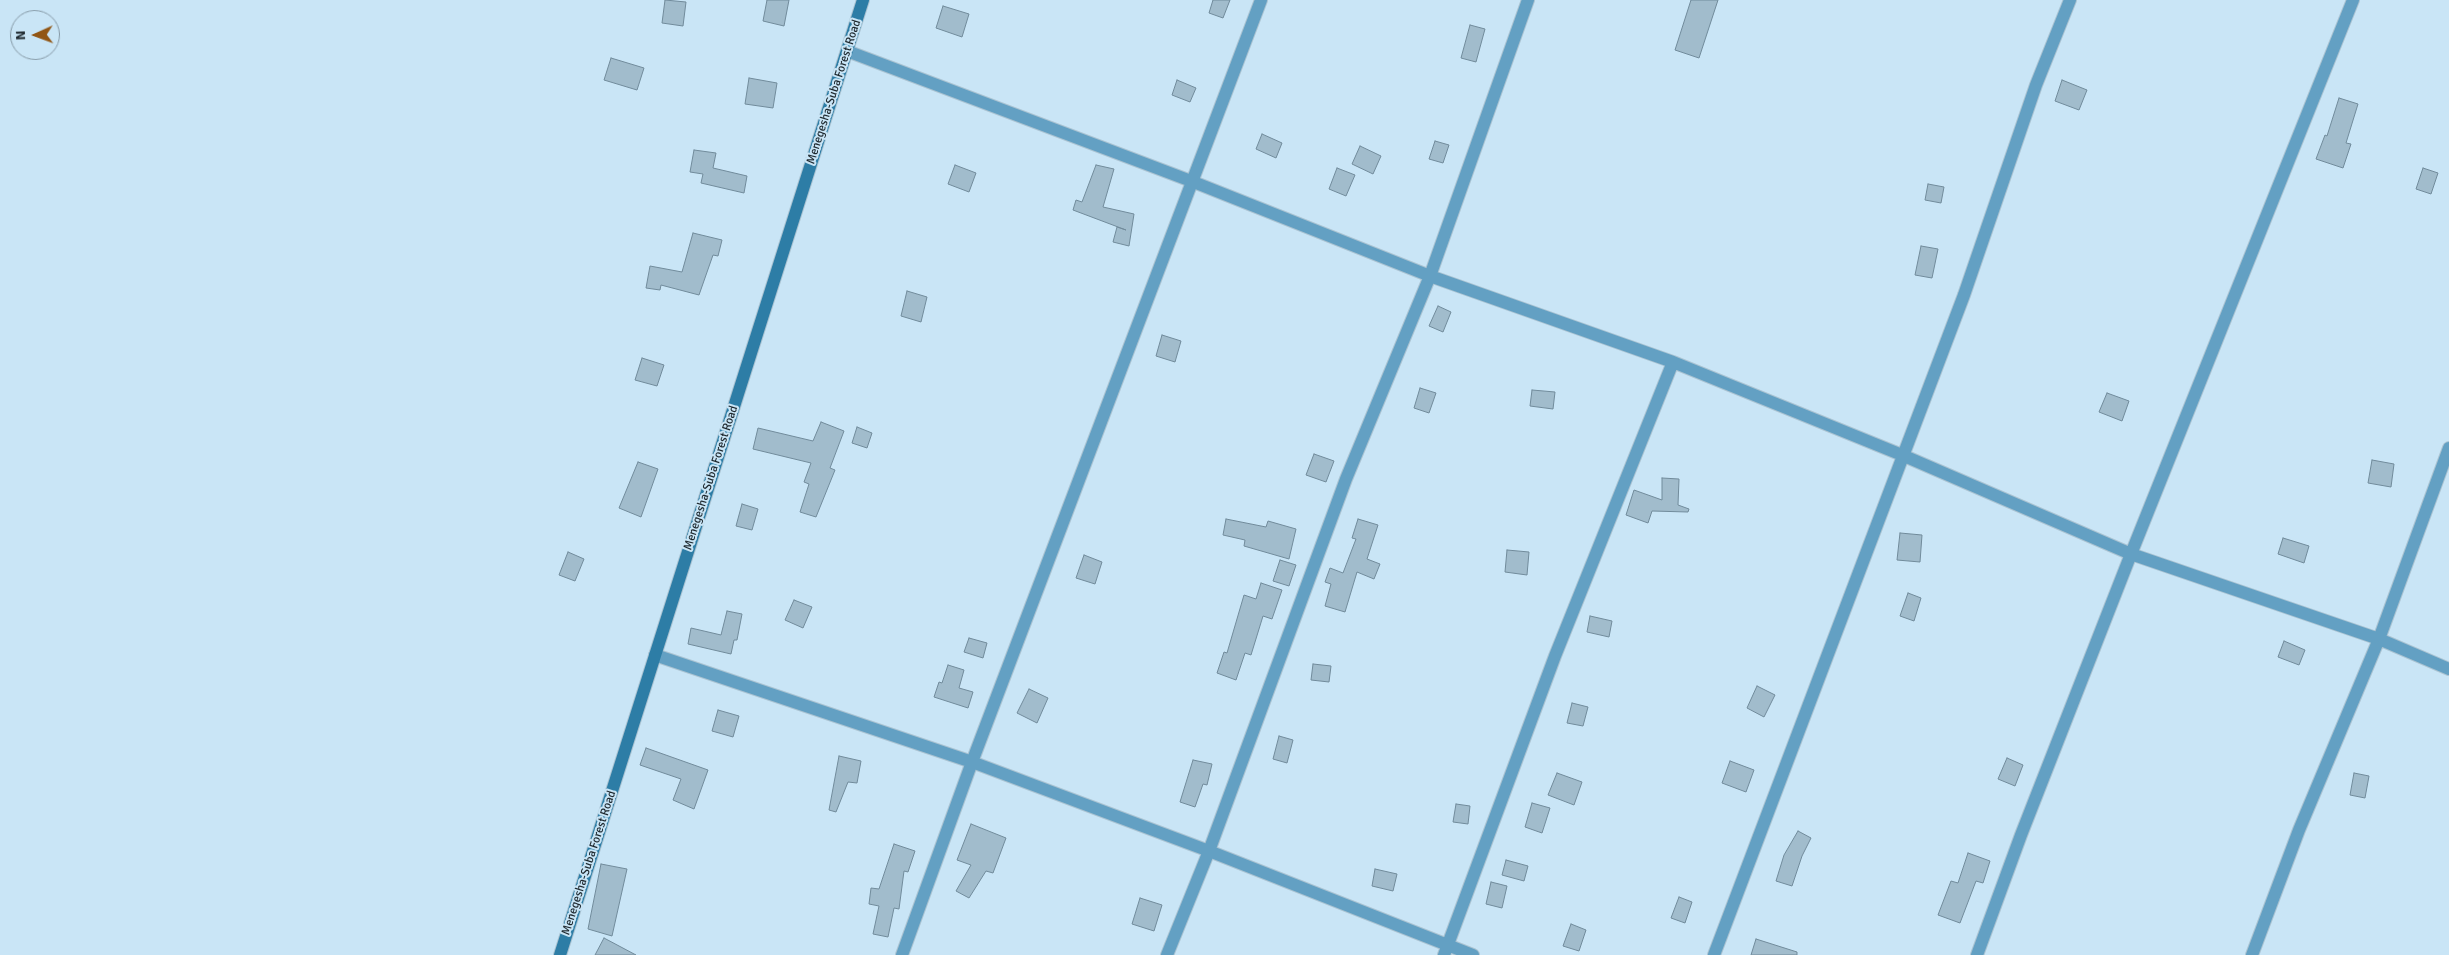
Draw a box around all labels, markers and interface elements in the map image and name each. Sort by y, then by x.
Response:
north arrow [10,10,60,60]
street label: Menegesha-Suba Forest Road [804,18,864,166]
text: N [12,30,29,41]
street label: Menegesha-Suba Forest Road [681,404,741,552]
street label: Menegesha-Suba Forest Road [559,789,619,937]

